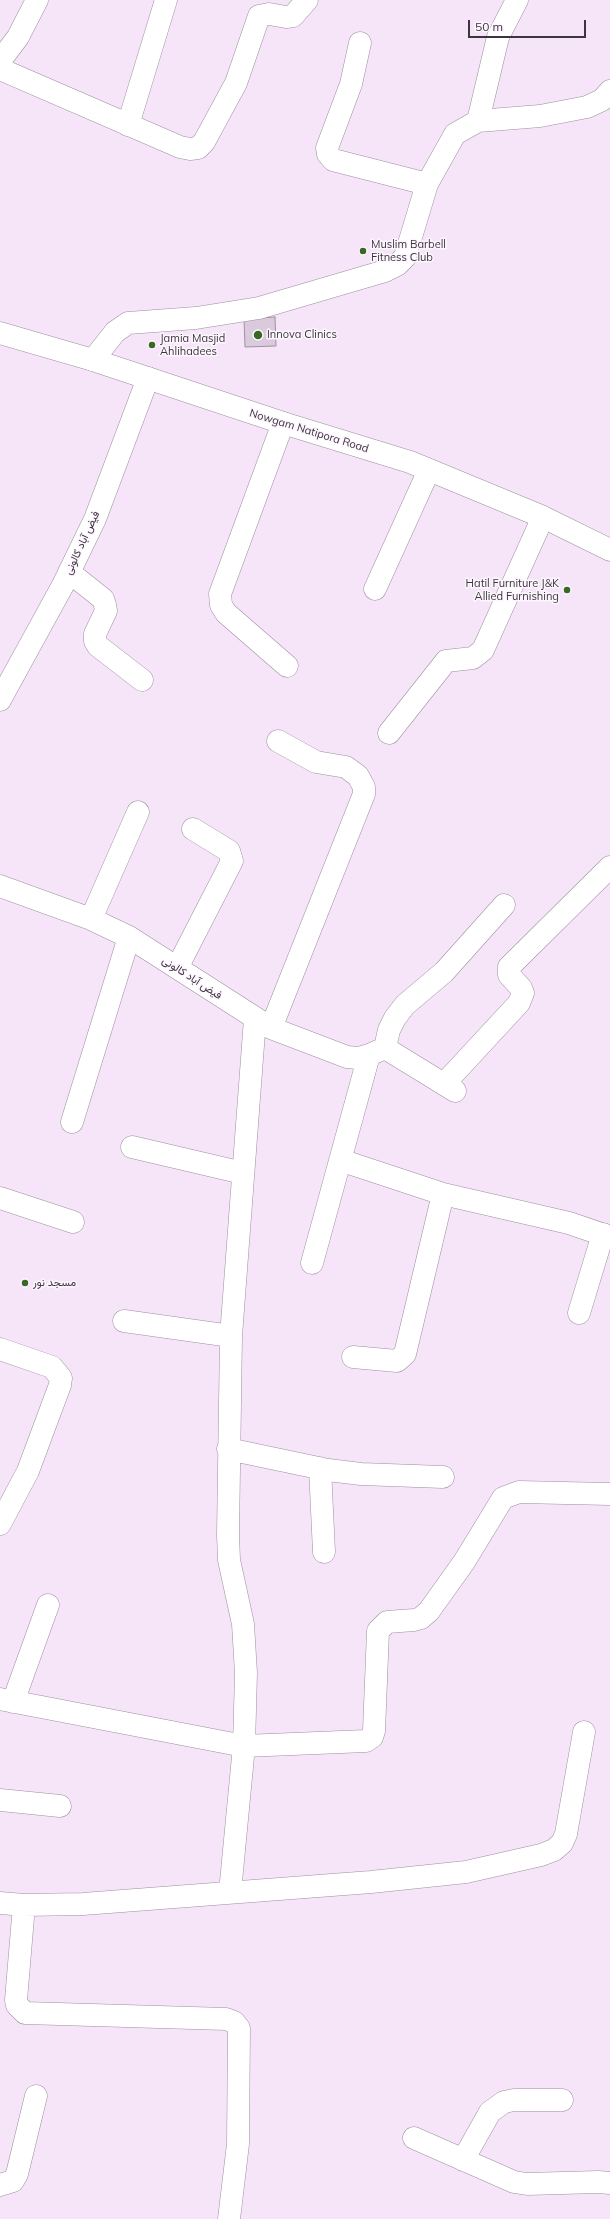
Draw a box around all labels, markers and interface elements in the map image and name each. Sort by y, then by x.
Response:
scale bar [470,12,588,38]
text: 50 m [475,19,503,34]
place label: Muslim Barbell Fitness Club [371,238,446,264]
marker: Muslim Barbell Fitness Club [358,246,368,256]
place label: Innova Clinics [267,328,337,342]
marker: Innova Clinics [252,329,264,341]
place label: Jamia Masjid Ahlihadees [160,332,225,358]
marker: Jamia Masjid Ahlihadees [147,340,157,350]
street label: Nowgam Natipora Road [248,407,370,455]
street label: فیض آباد کالونی [61,509,103,577]
place label: Hatil Furniture J&K Allied Furnishing [466,577,559,603]
marker: Hatil Furniture J&K Allied Furnishing [562,585,572,595]
street label: فیض آباد کالونی [160,954,224,1002]
place label: مسجد نور [33,1276,76,1290]
marker: مسجد نور [20,1278,30,1288]

